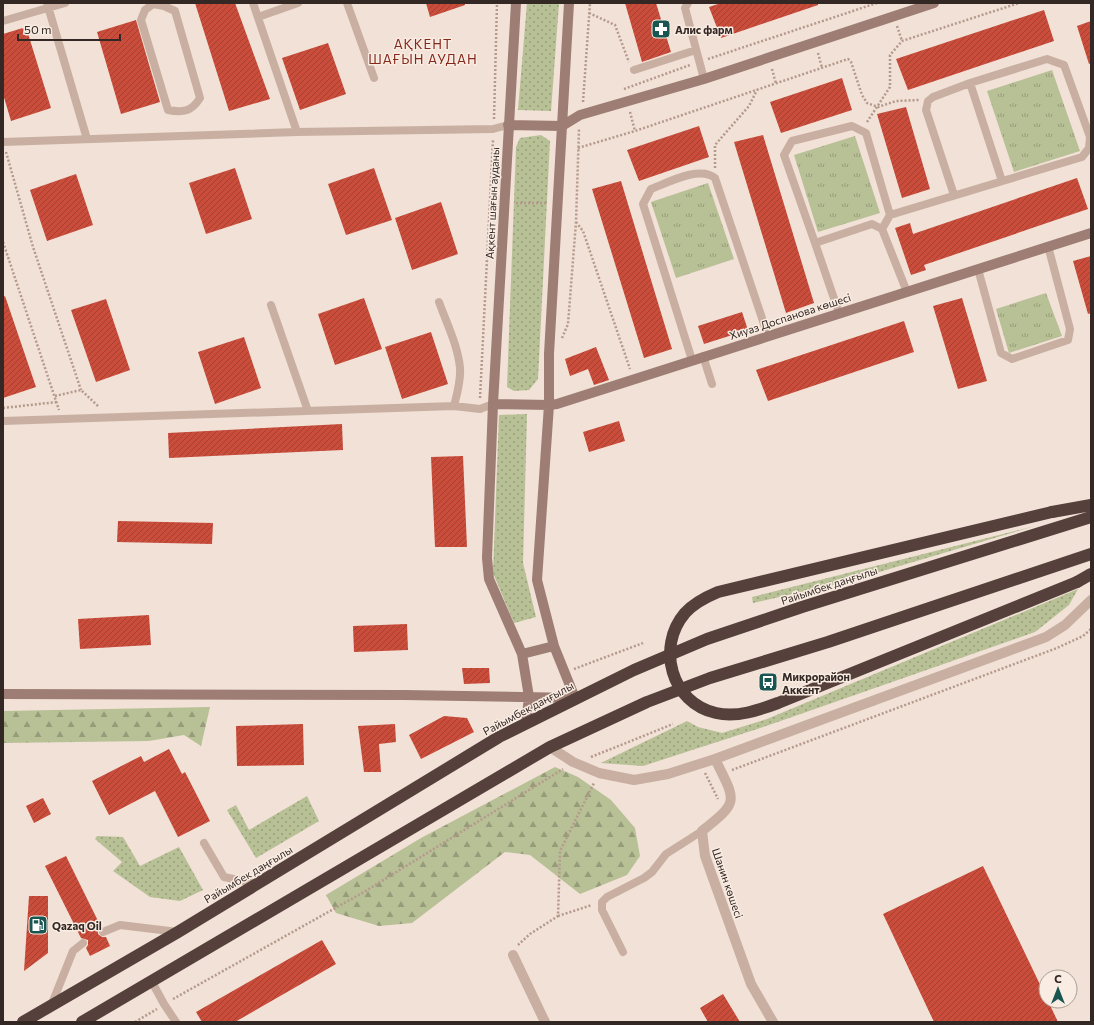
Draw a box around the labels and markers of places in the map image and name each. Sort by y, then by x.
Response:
pharmacy icon: Алис фарм [650,18,672,40]
place label: Алис фарм [675,23,733,36]
place label: Микрорайон Аккент [782,670,850,696]
bus stop icon: Микрорайон Аккент [757,671,779,693]
fuel station icon: Qazaq Oil [27,914,49,936]
place label: Qazaq Oil [52,919,102,932]

